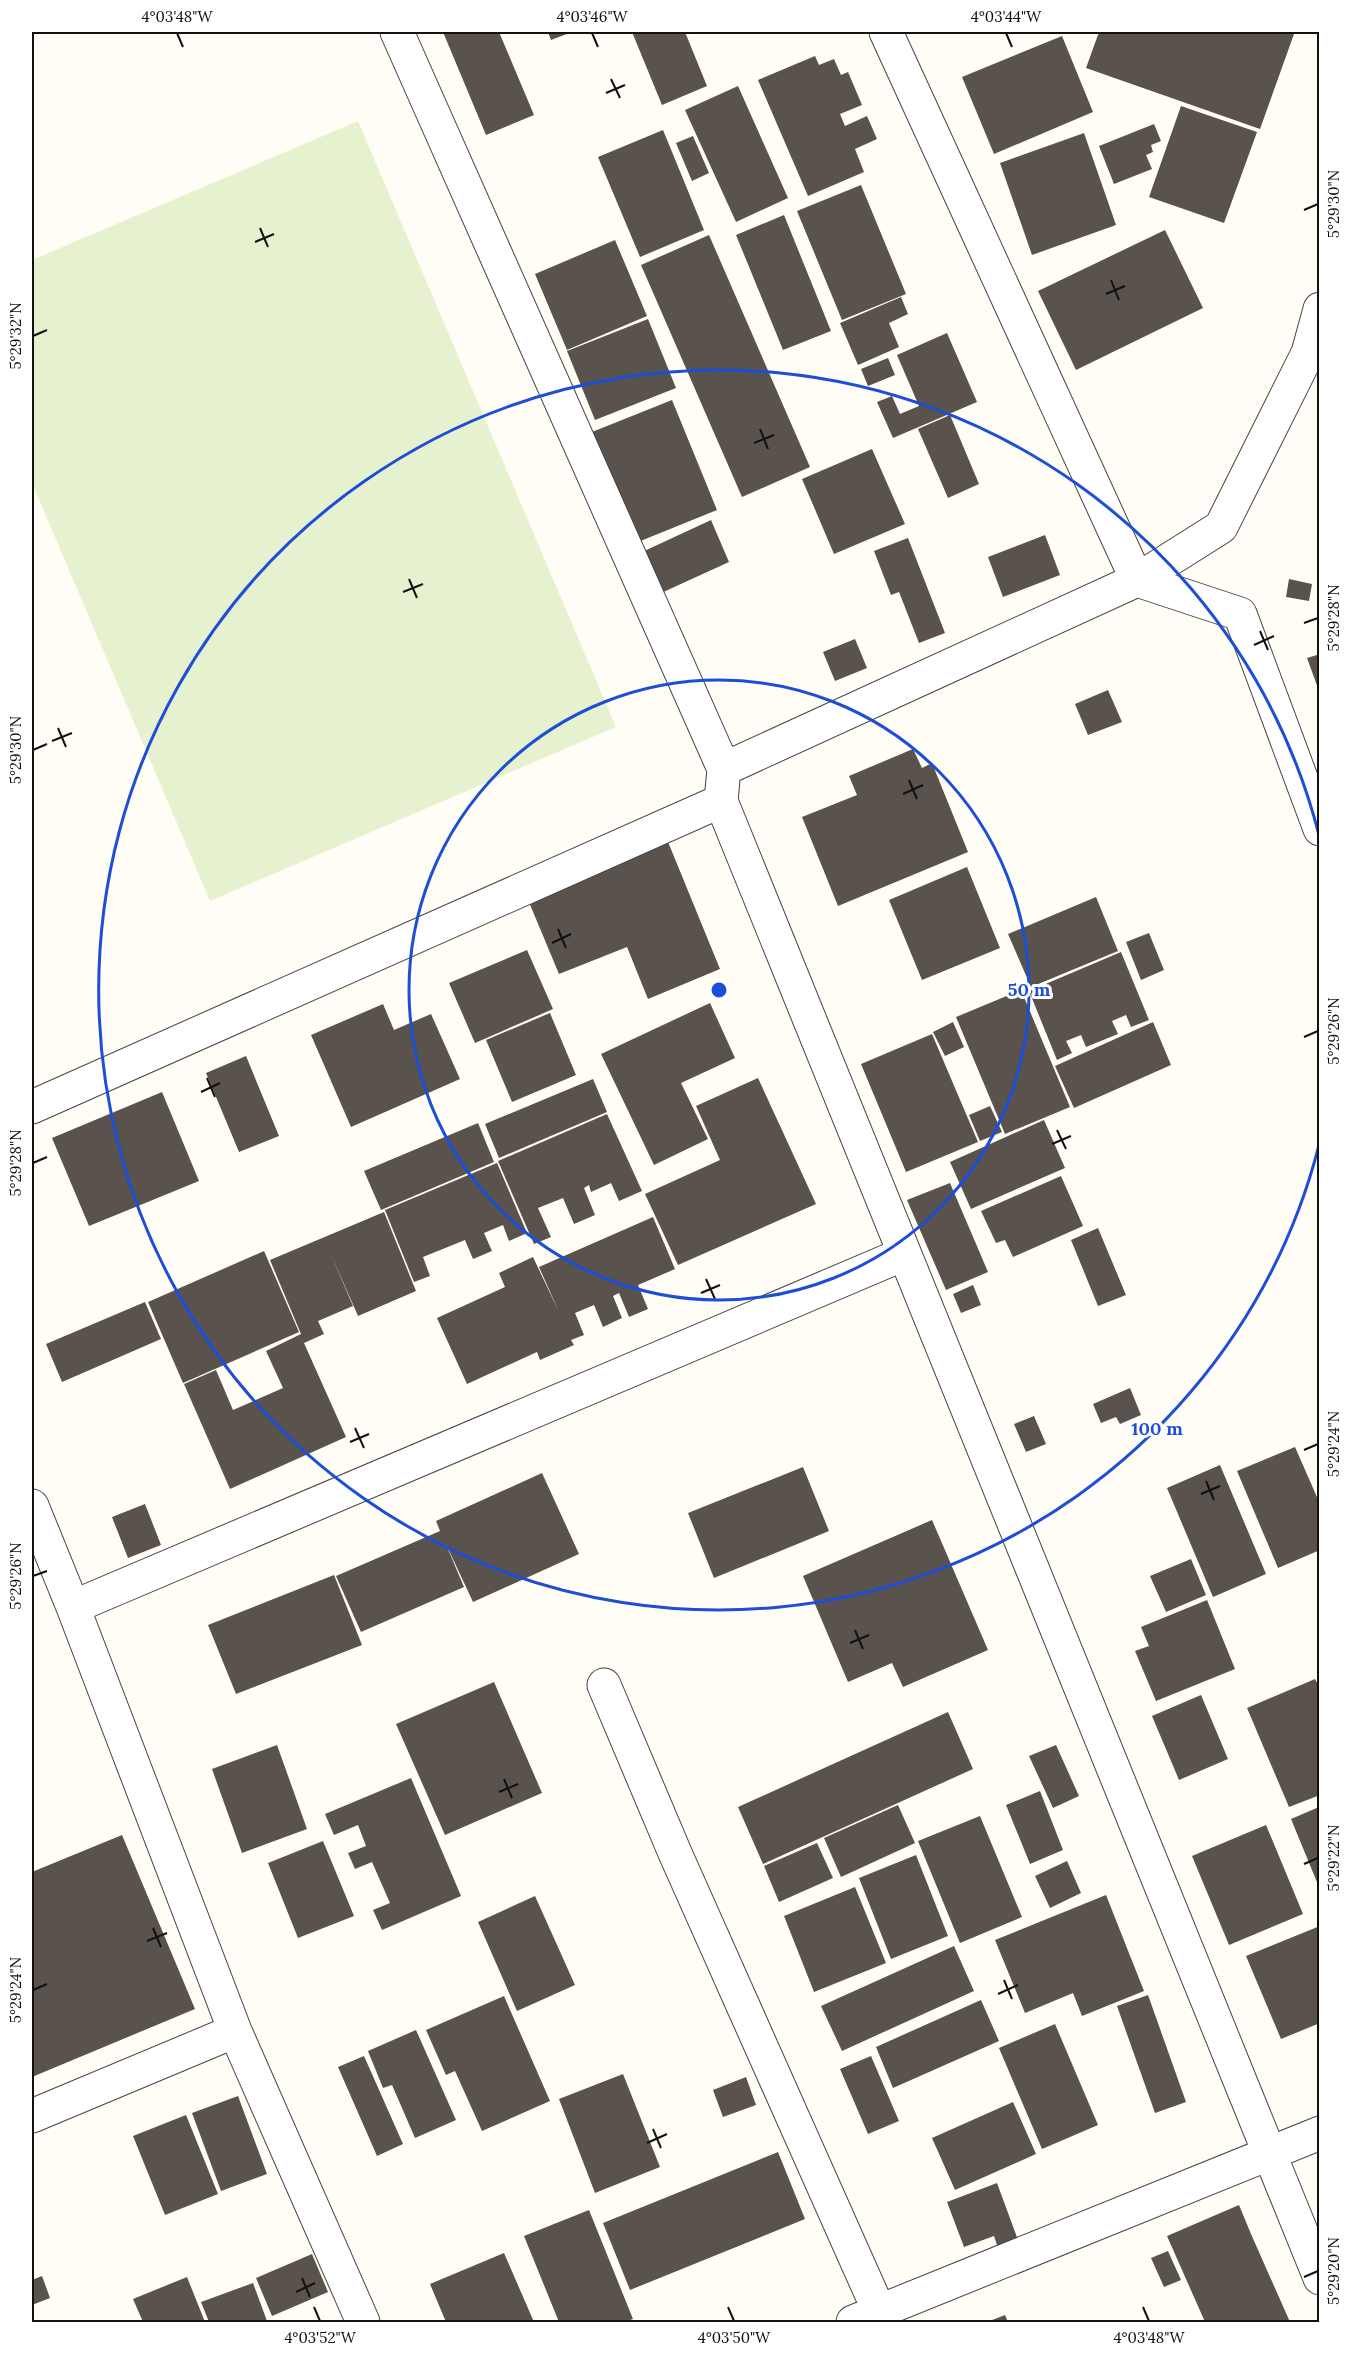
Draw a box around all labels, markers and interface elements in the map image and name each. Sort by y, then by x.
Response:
text: 4°03'48"W [142,7,213,26]
text: 4°03'46"W [556,7,629,26]
text: 4°03'44"W [971,7,1042,26]
text: 5°29'30"N [1324,170,1343,238]
text: 5°29'32"N [6,302,25,370]
text: 5°29'28"N [1324,584,1343,652]
text: 5°29'30"N [6,716,25,784]
text: 50 m [1008,978,1051,1001]
centre of rings [709,980,729,1000]
text: 5°29'26"N [1324,997,1343,1065]
text: 5°29'28"N [6,1129,25,1197]
text: 5°29'24"N [1324,1411,1343,1477]
text: 100 m [1131,1417,1183,1440]
text: 5°29'26"N [6,1542,25,1610]
text: 5°29'22"N [1324,1825,1343,1891]
text: 5°29'24"N [6,1957,25,2023]
text: 5°29'20"N [1324,2237,1343,2305]
text: 4°03'52"W [284,2328,357,2347]
text: 4°03'50"W [698,2328,771,2347]
text: 4°03'48"W [1114,2328,1185,2347]

